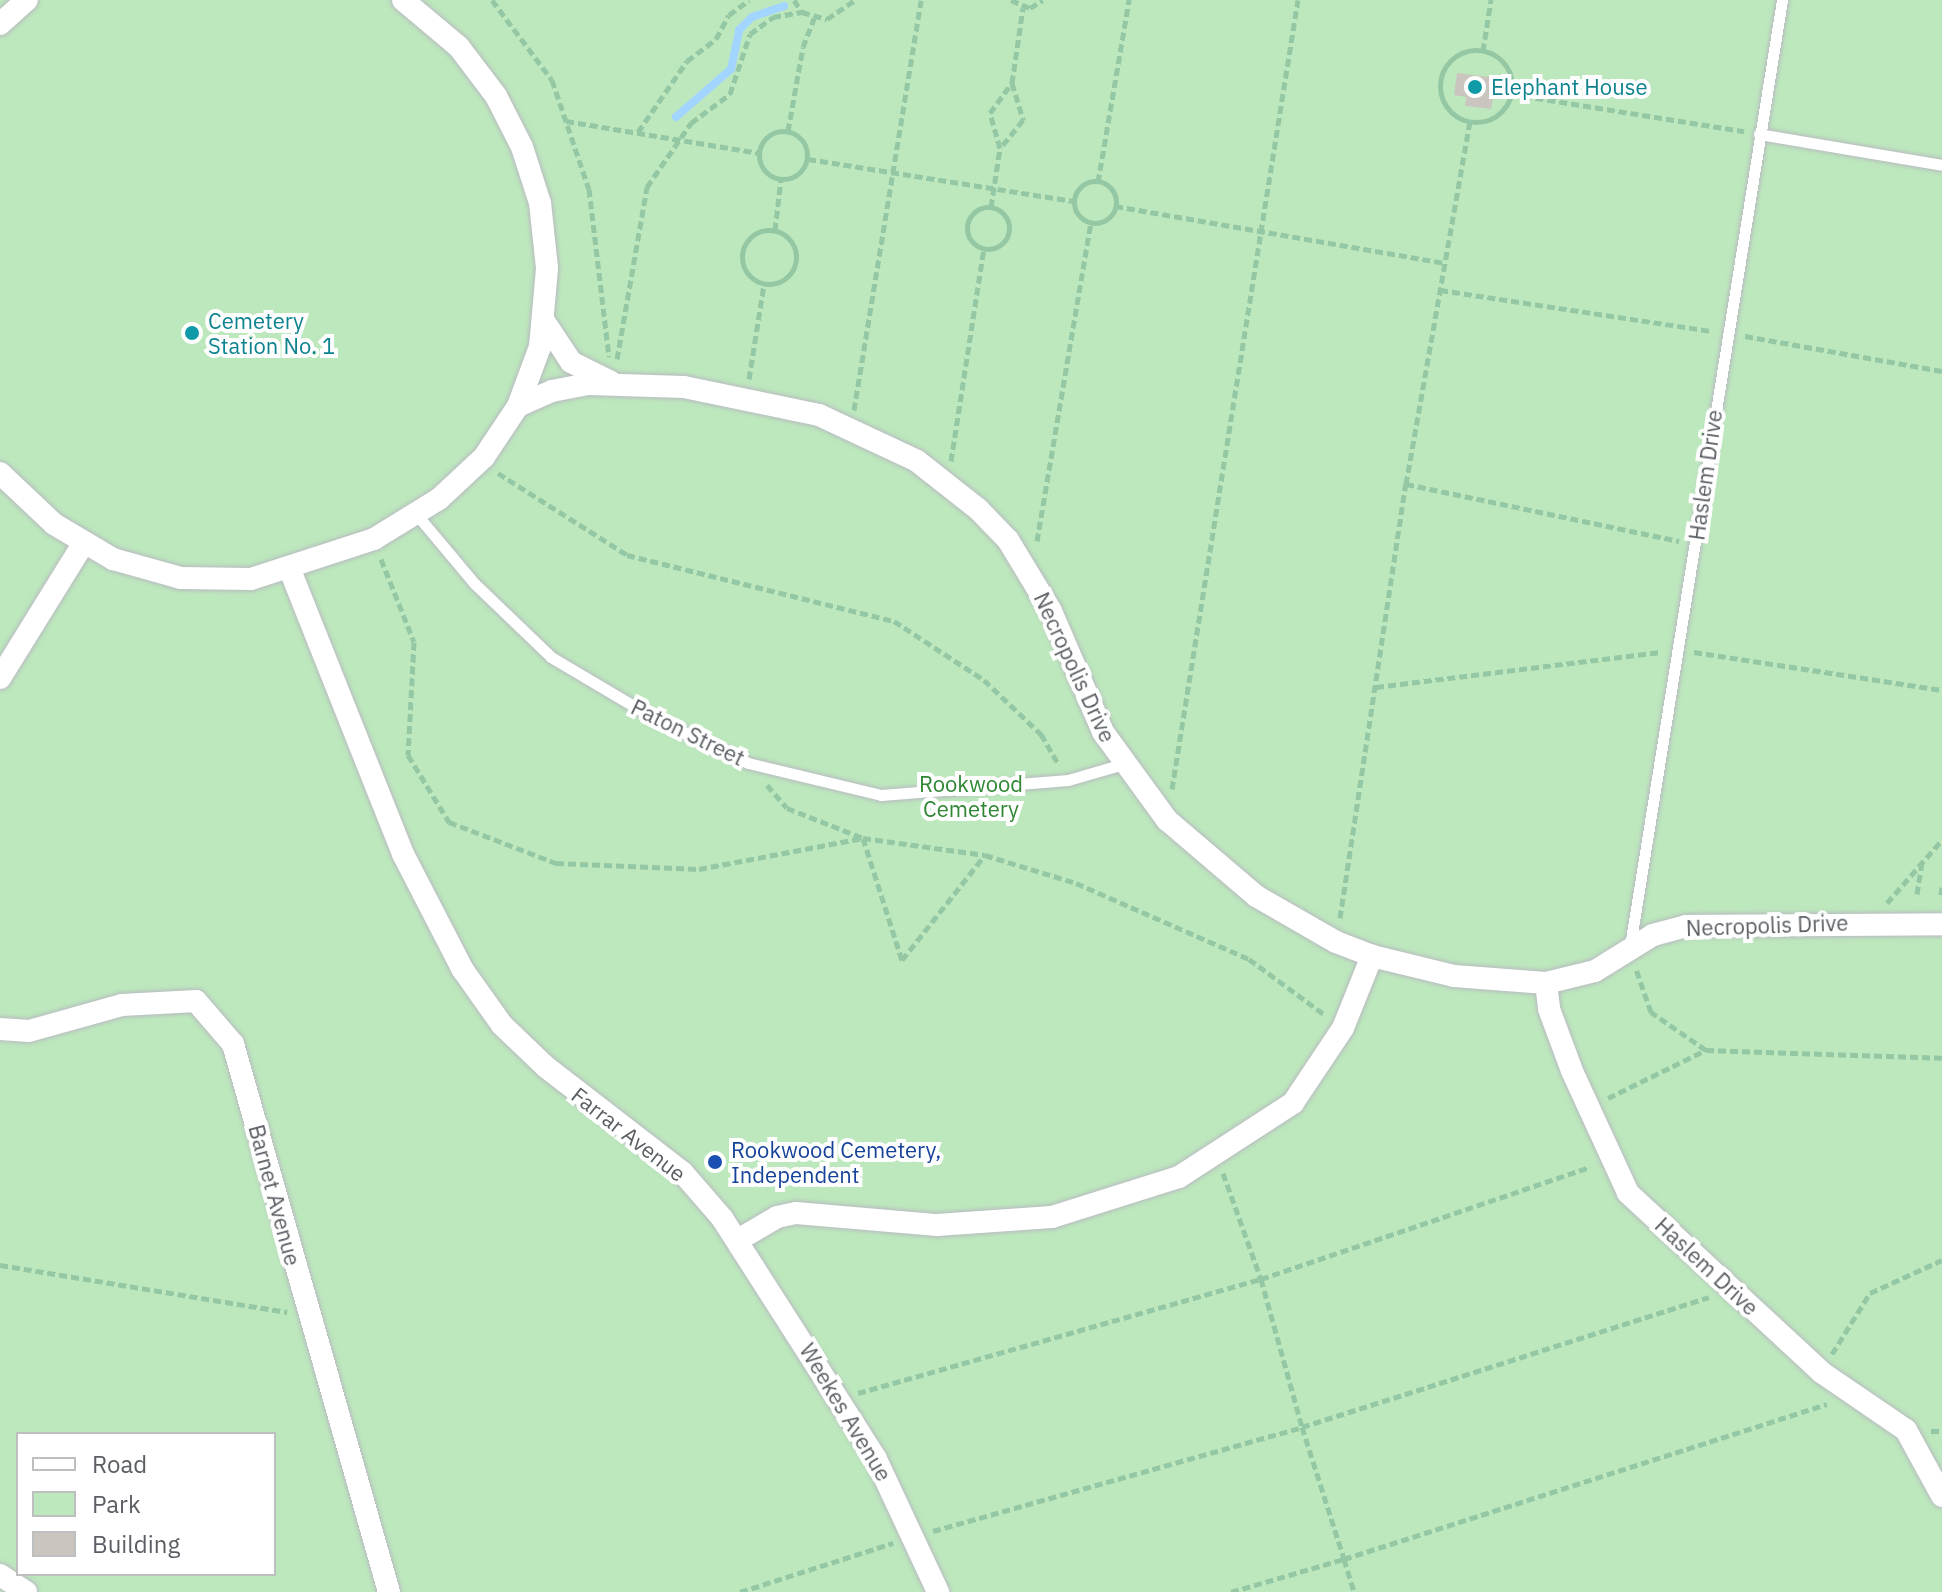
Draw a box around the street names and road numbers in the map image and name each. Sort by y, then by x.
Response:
street label: Haslem Drive [1683,408,1727,542]
street label: Necropolis Drive [1029,588,1121,746]
street label: Paton Street [627,693,749,771]
street label: Necropolis Drive [1685,909,1849,941]
street label: Farrar Avenue [567,1081,691,1187]
street label: Barnet Avenue [243,1121,307,1269]
street label: Haslem Drive [1650,1211,1764,1321]
street label: Weekes Avenue [794,1338,898,1486]

